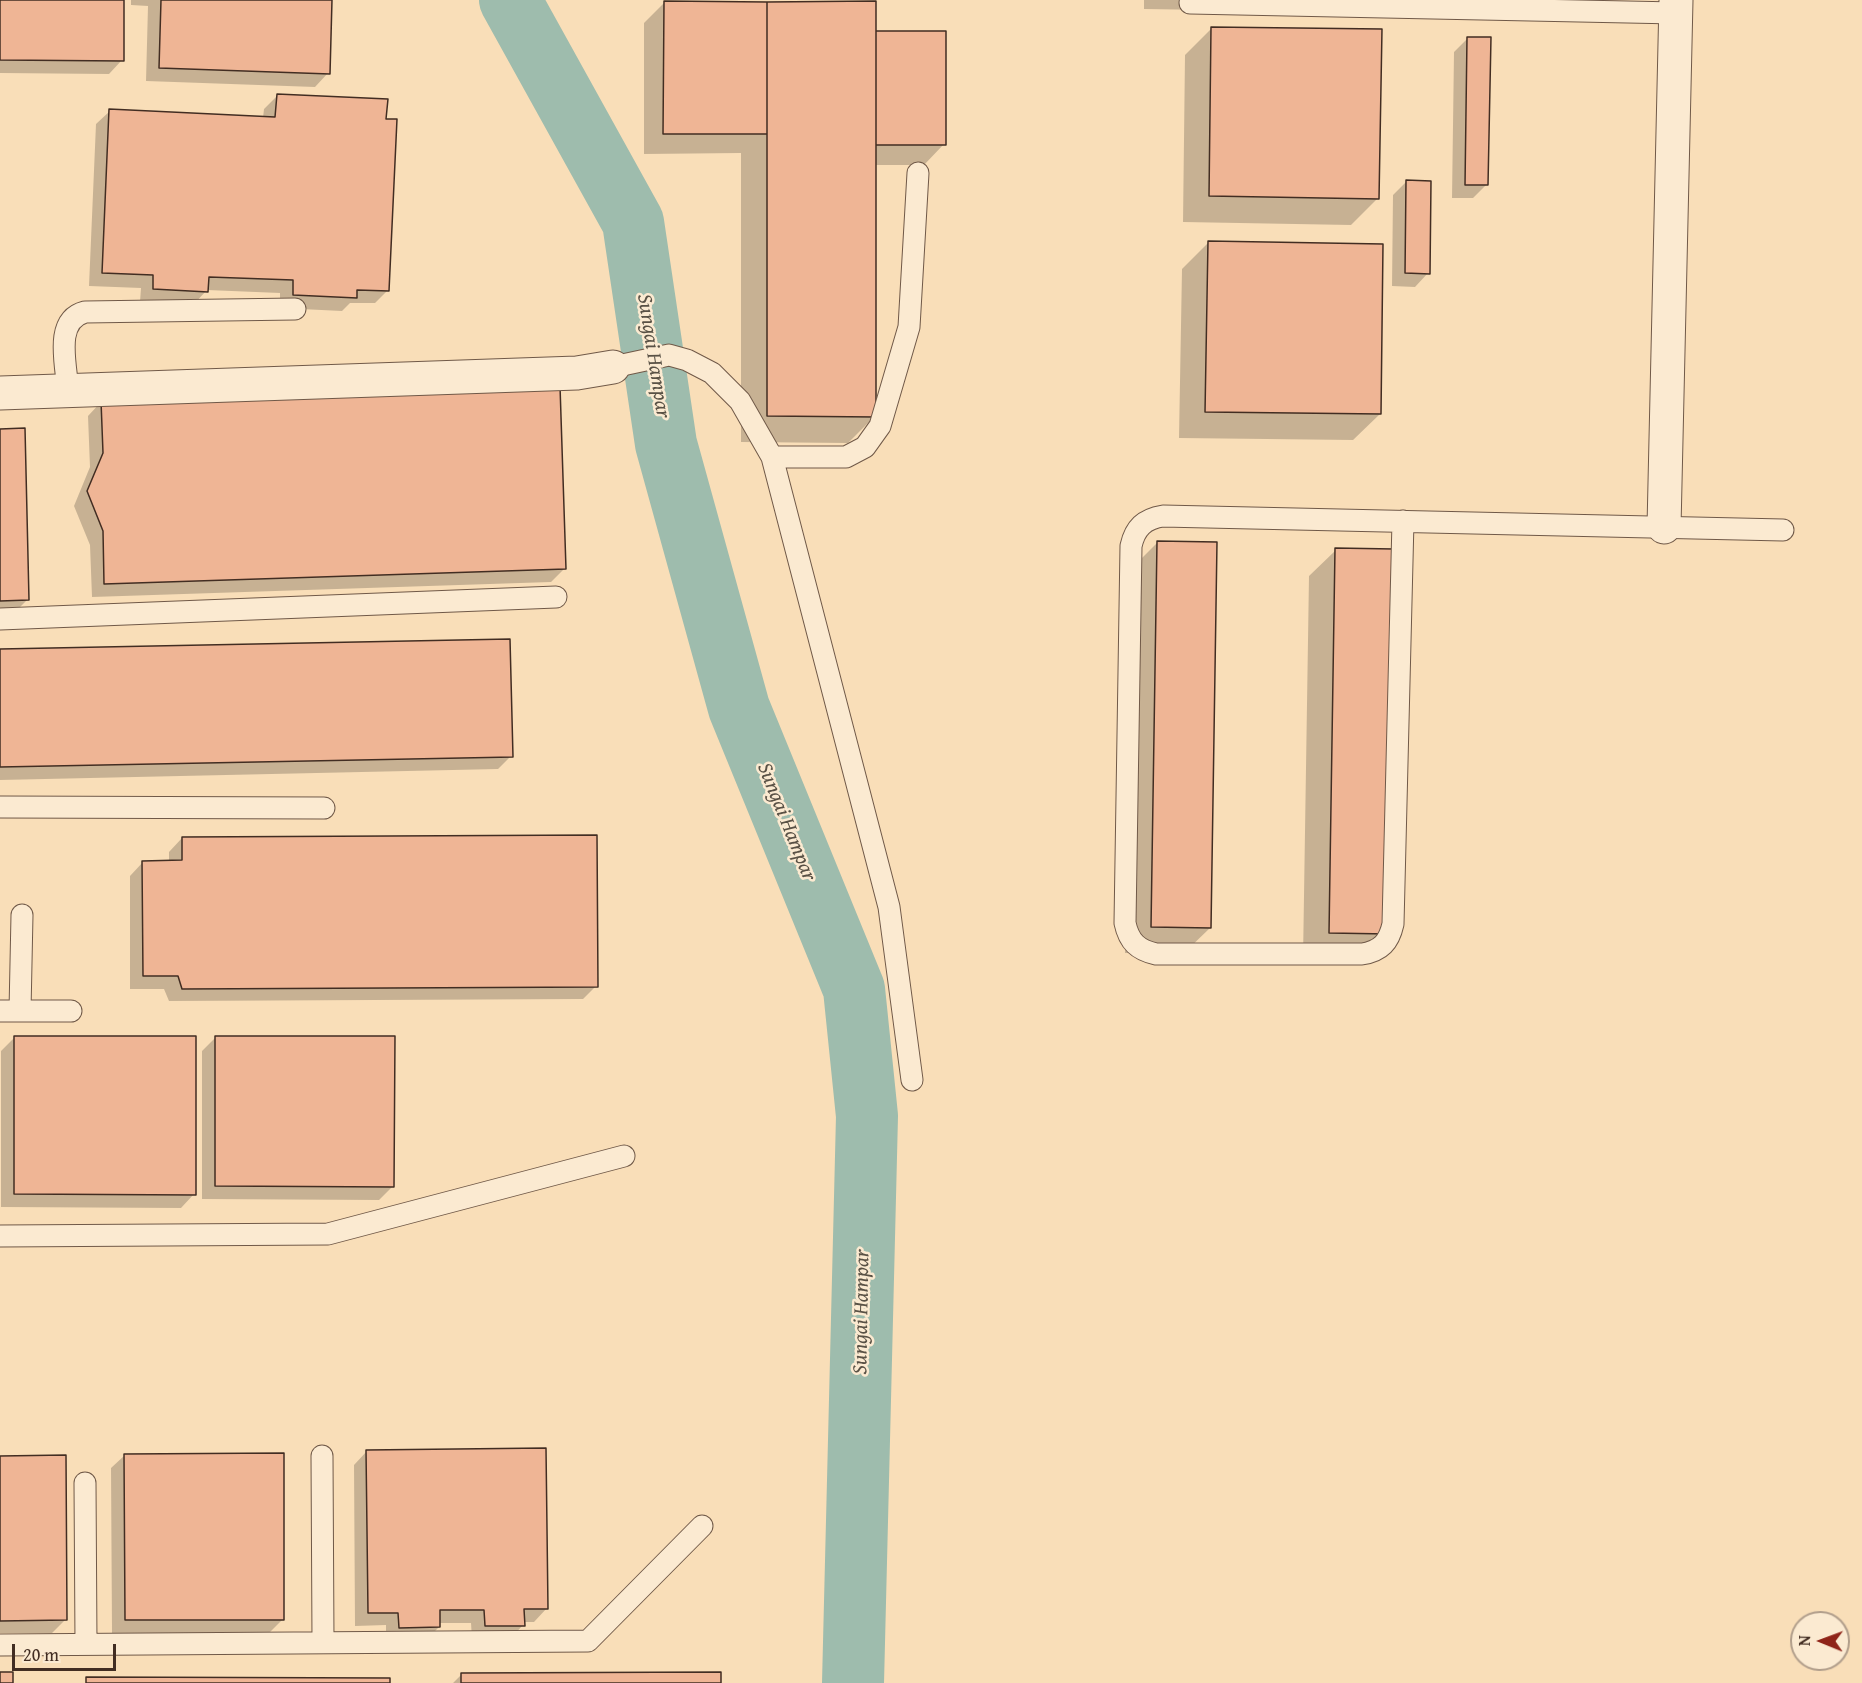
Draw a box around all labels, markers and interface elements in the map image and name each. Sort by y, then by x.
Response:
water label: Sungai Hampar [631,292,675,420]
water label: Sungai Hampar [751,759,821,885]
water label: Sungai Hampar [848,1249,876,1375]
north arrow [1790,1611,1850,1671]
scale bar [15,1632,118,1670]
text: N [1792,1635,1816,1646]
text: 20 m [23,1641,59,1668]

